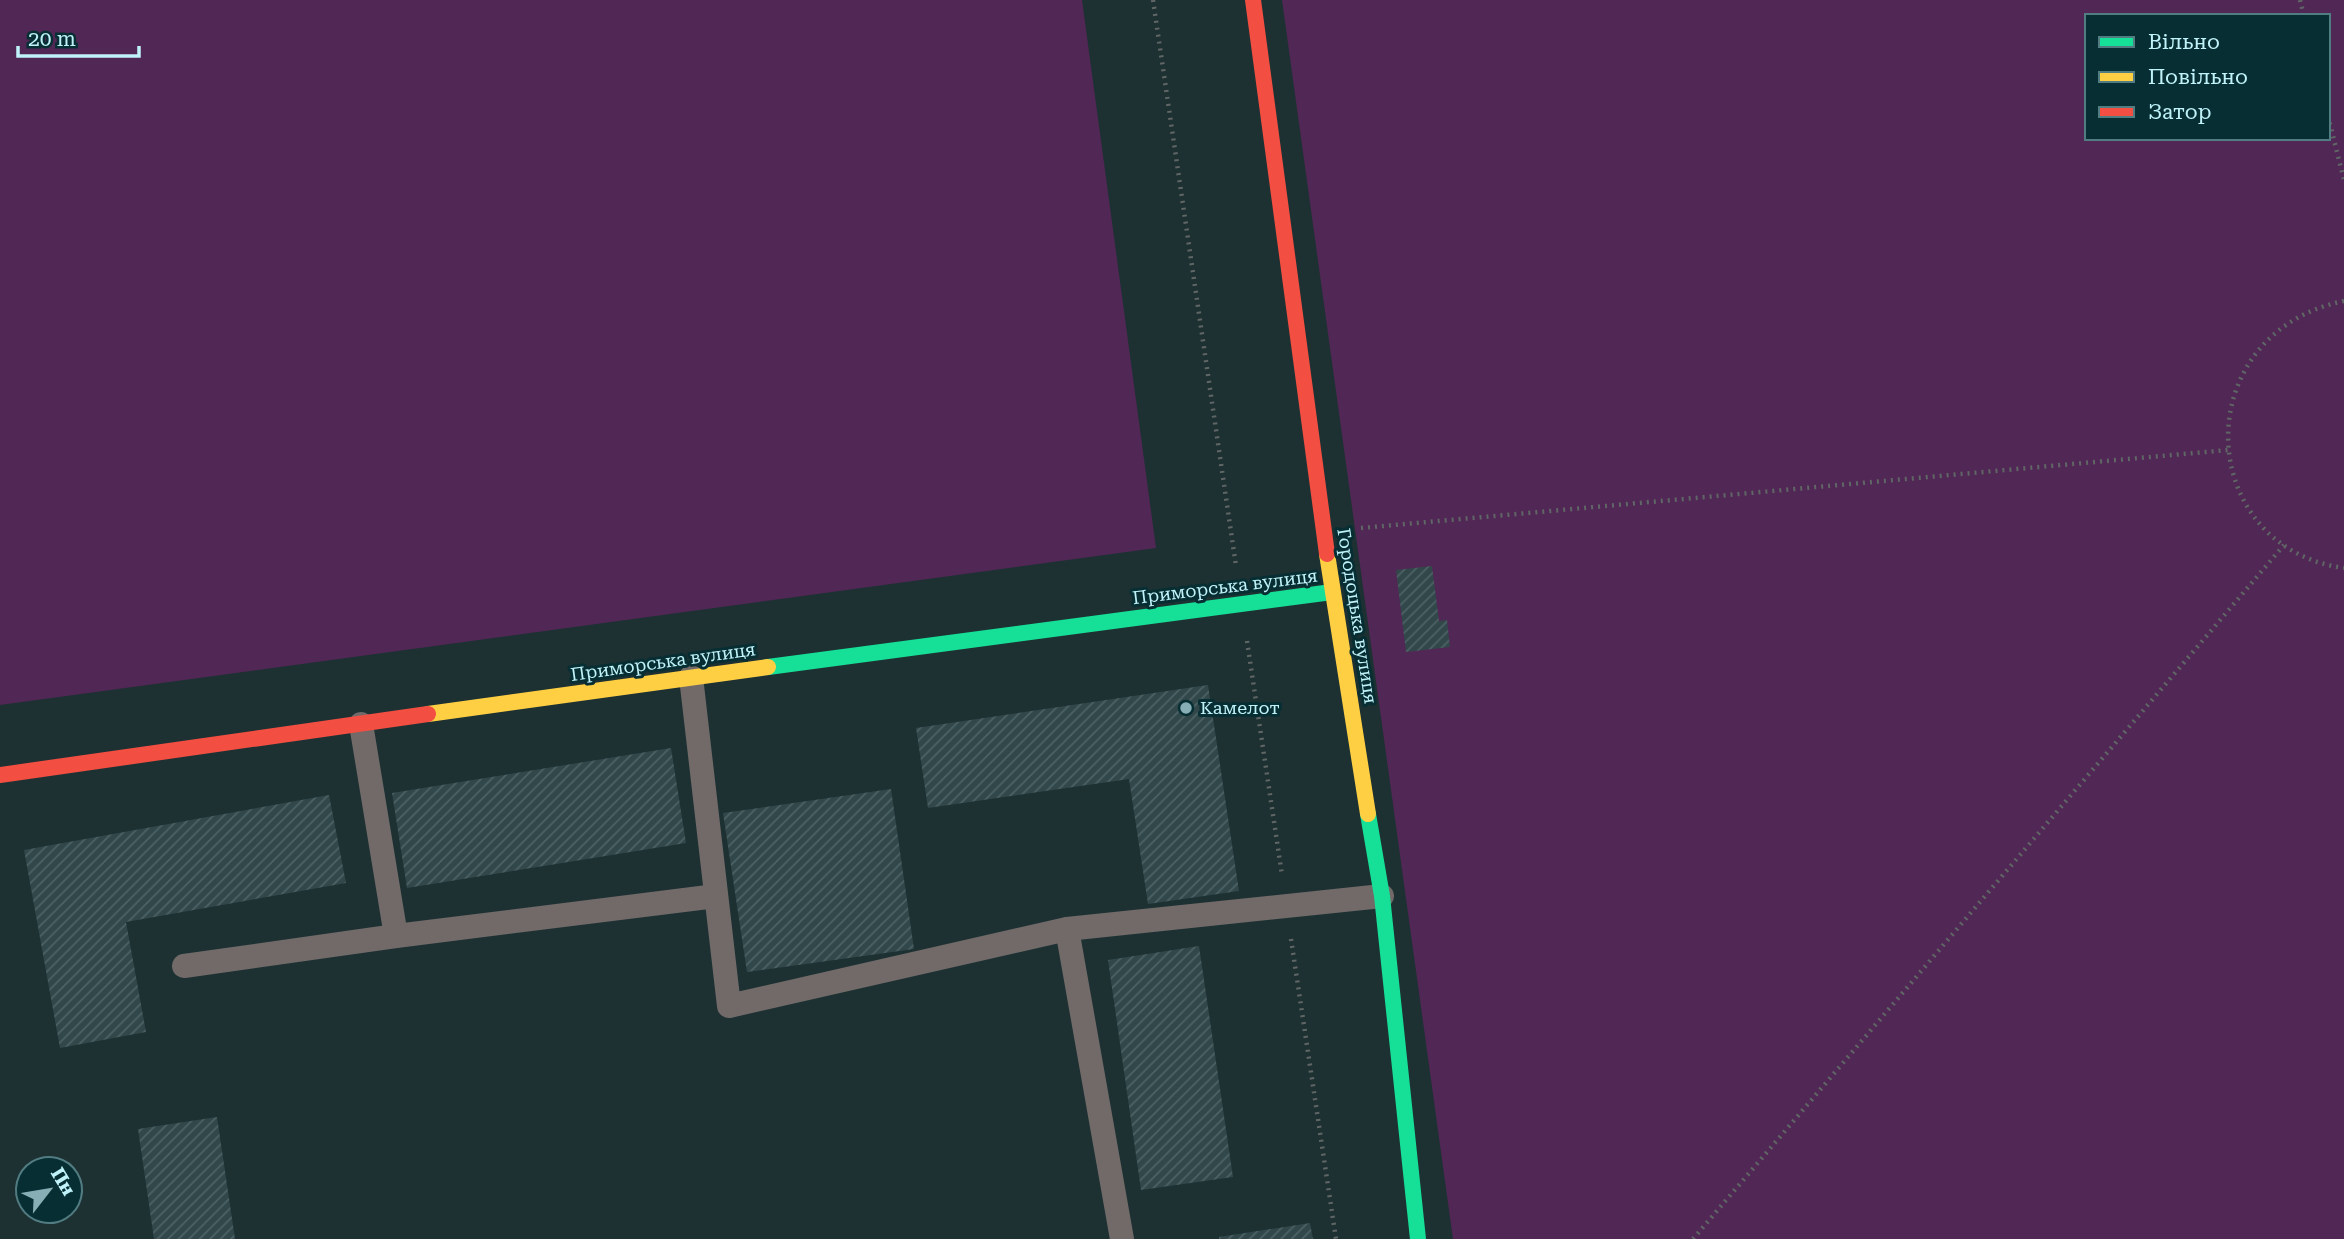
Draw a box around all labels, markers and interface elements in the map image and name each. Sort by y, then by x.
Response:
scale bar [18,14,138,58]
legend [2085,14,2330,140]
text: 20 m [28,27,76,51]
text: Вільно [2148,30,2220,54]
text: Повільно [2148,65,2248,89]
text: Затор [2148,100,2211,124]
street label: Городоцька вулиця [1333,527,1382,705]
street label: Приморська вулиця [1131,565,1319,608]
street label: Приморська вулиця [569,638,757,685]
place label: Камелот [1200,697,1280,718]
marker: Камелот [1178,700,1194,716]
north arrow [14,1155,84,1225]
text: Пн [46,1163,80,1200]

